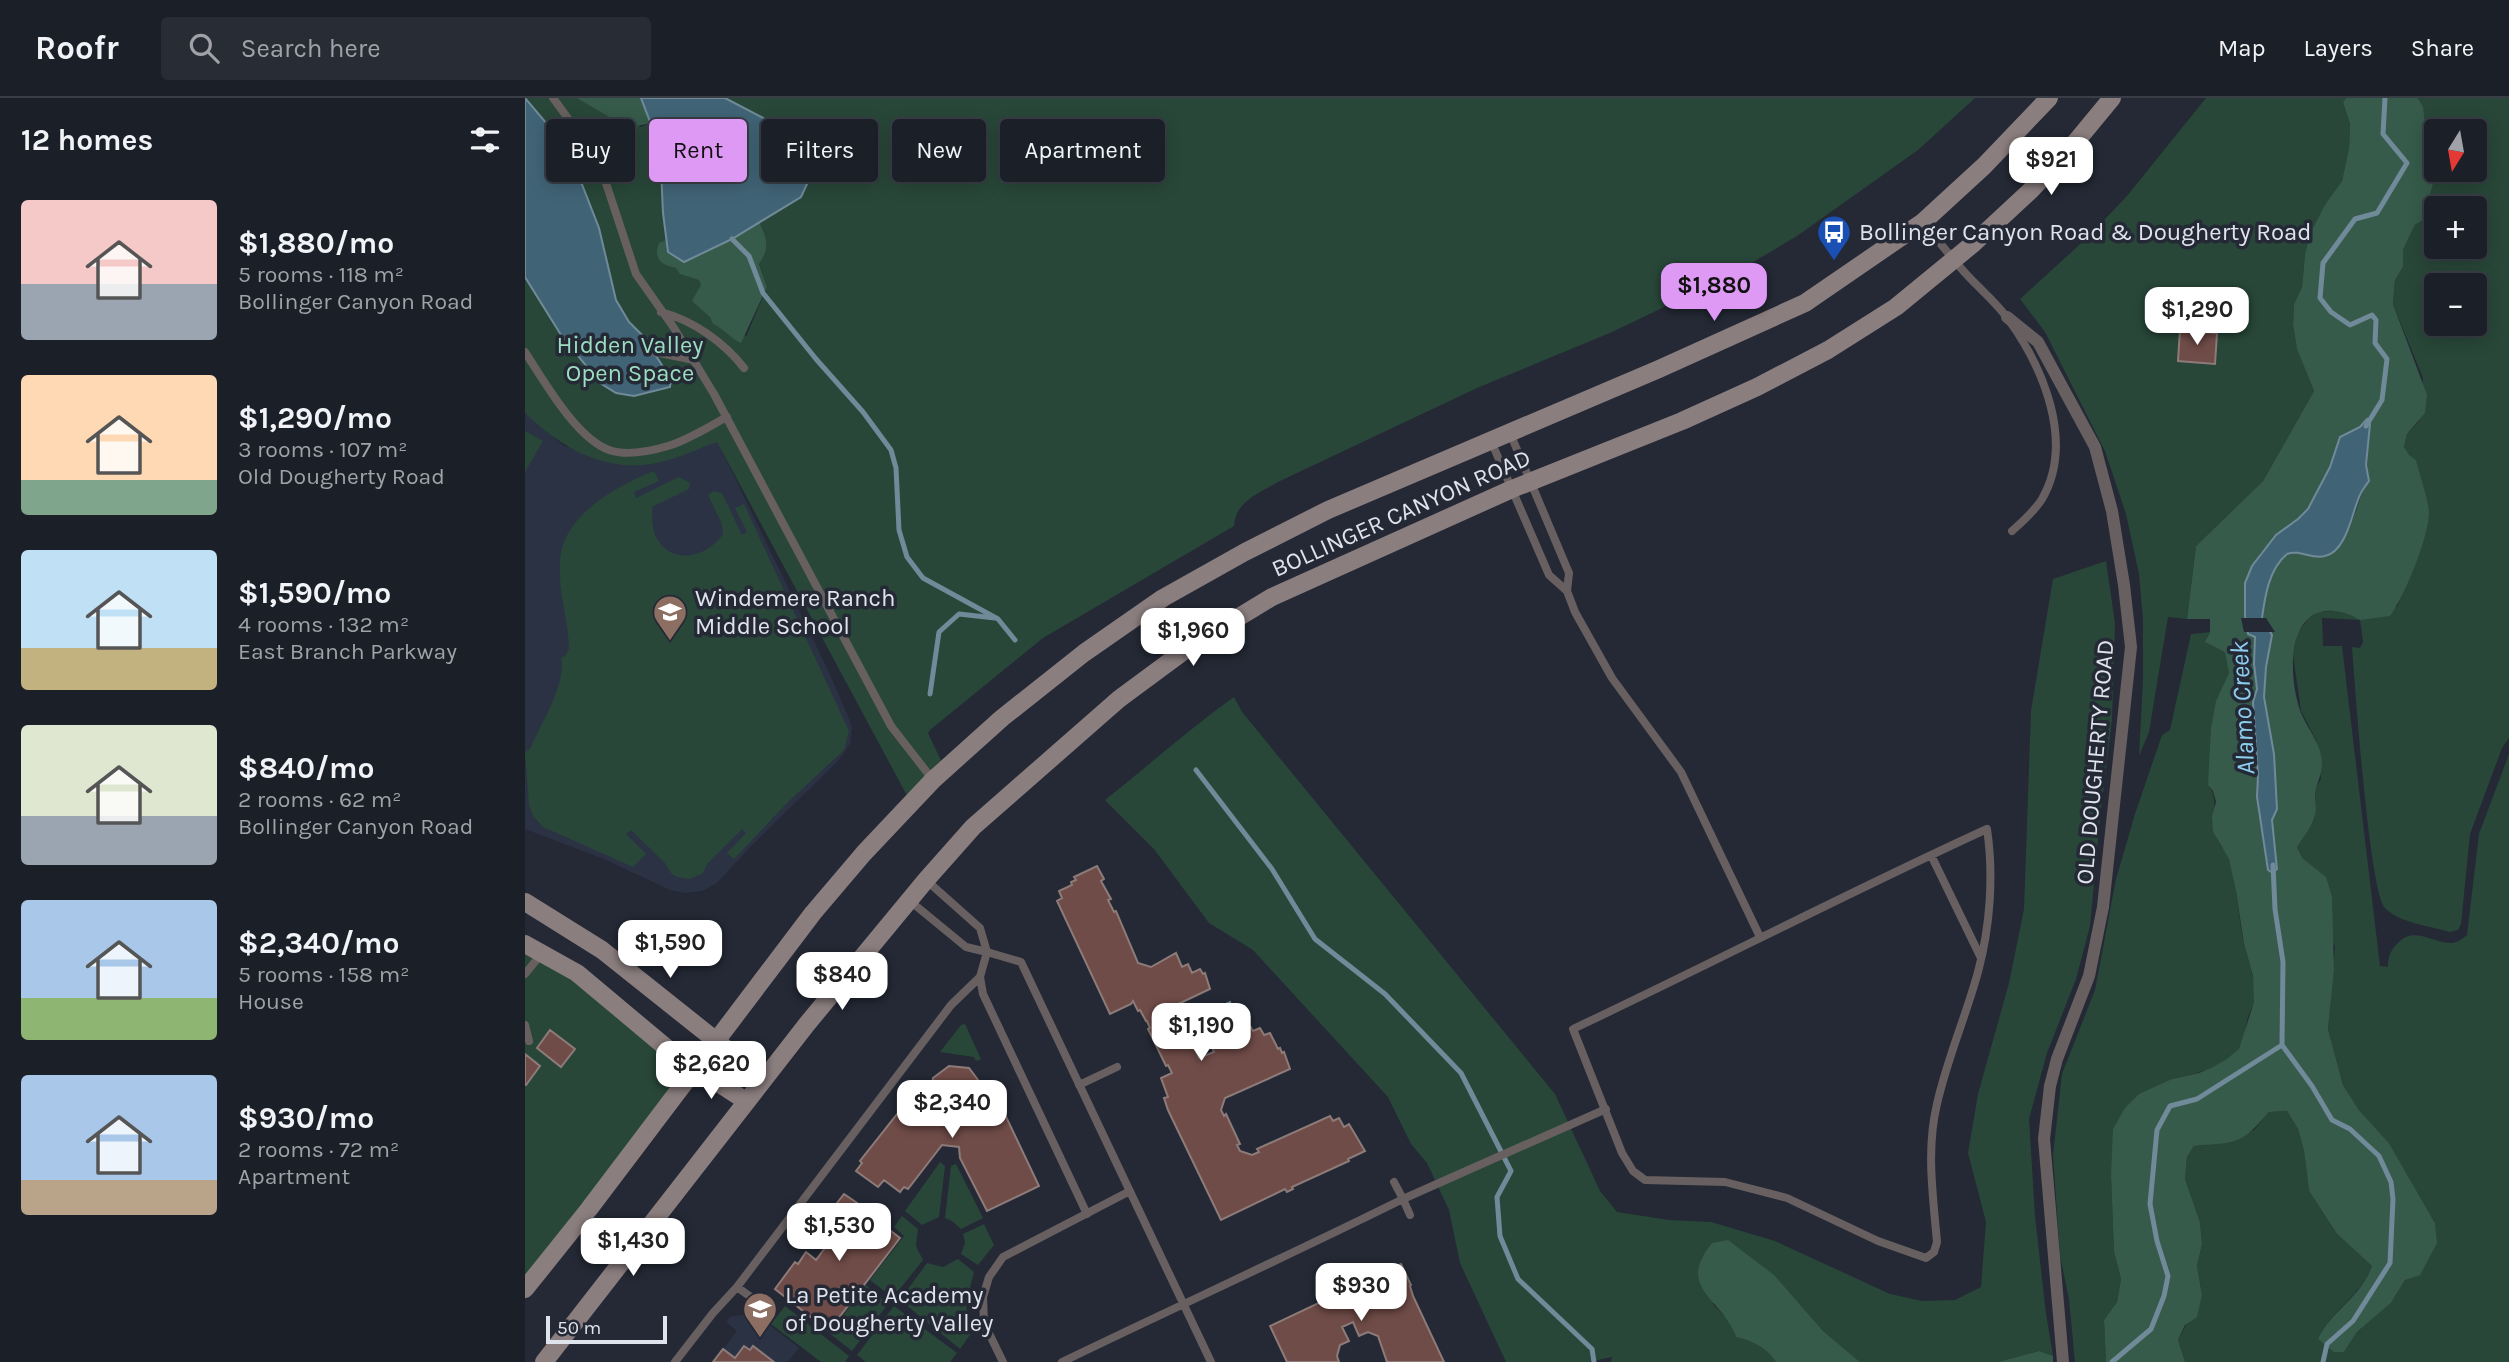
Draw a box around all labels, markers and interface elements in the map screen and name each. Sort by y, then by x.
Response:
search box [161,17,651,80]
text: Roofr [35,29,119,67]
icon: search [185,29,223,67]
text: Search here [241,33,381,64]
text: Map [2218,34,2266,62]
text: Layers [2304,34,2373,62]
text: Share [2411,34,2474,62]
chip: Buy [546,119,635,182]
chip: Rent [649,119,747,182]
chip: Filters [761,119,878,182]
chip: New [892,119,986,182]
chip: Apartment [1000,119,1165,182]
north arrow [2424,119,2487,182]
map controls [2424,119,2487,336]
icon: filters [466,121,504,159]
text: 12 homes [21,122,153,158]
pin: $921 [2010,138,2092,197]
text: $921 [2025,146,2077,173]
button: + [2424,196,2487,259]
bus stop icon: Bollinger Canyon Road & Dougherty Road [1815,213,1853,262]
place label: Bollinger Canyon Road & Dougherty Road [1859,218,2312,246]
text: $1,880/mo [238,225,394,261]
icon: home [77,228,161,312]
text: 5 rooms · 118 m² [238,261,404,288]
pin: $1,880 [1657,264,1771,323]
text: $1,880 [1677,272,1751,299]
button: − [2424,273,2487,336]
text: Bollinger Canyon Road [238,288,473,315]
pin: $1,290 [2140,288,2254,347]
text: $1,290 [2161,296,2233,323]
park label: Hidden Valley Open Space [556,331,704,387]
text: $1,290/mo [238,400,392,436]
icon: home [77,403,161,487]
text: 3 rooms · 107 m² [238,436,407,463]
street label: BOLLINGER CANYON ROAD [1267,443,1535,583]
text: Old Dougherty Road [238,463,445,490]
text: $1,590/mo [238,575,391,611]
icon: home [77,578,161,662]
place label: Windemere Ranch Middle School [695,584,895,640]
school or university icon: Windemere Ranch Middle School [651,593,689,642]
pin: $1,960 [1136,608,1250,668]
text: 4 rooms · 132 m² [238,611,409,638]
text: $1,960 [1157,617,1229,644]
text: East Branch Parkway [238,638,457,665]
street label: OLD DOUGHERTY ROAD [2070,638,2120,886]
water label: Alamo Creek [2223,640,2261,776]
text: $840/mo [238,750,375,786]
icon: home [77,753,161,837]
text: 2 rooms · 62 m² [238,786,402,813]
text: Bollinger Canyon Road [238,813,473,840]
pin: $1,590 [613,920,727,980]
text: $2,340/mo [238,925,400,961]
icon: home [77,928,161,1012]
text: $1,590 [634,929,706,956]
pin: $840 [801,953,883,1012]
text: 5 rooms · 158 m² [238,961,409,988]
text: $840 [813,961,871,988]
text: House [238,988,304,1015]
pin: $1,190 [1144,1004,1258,1063]
text: $1,190 [1168,1012,1234,1039]
pin: $2,620 [654,1042,768,1101]
text: $2,620 [672,1050,750,1077]
pin: $2,340 [895,1080,1009,1140]
text: $2,340 [913,1089,991,1116]
text: $930/mo [238,1100,374,1136]
icon: home [77,1103,161,1187]
text: 2 rooms · 72 m² [238,1136,399,1163]
text: Apartment [238,1163,350,1190]
pin: $1,530 [782,1204,896,1263]
text: $1,530 [803,1212,875,1239]
pin: $1,430 [576,1218,690,1278]
text: $1,430 [597,1227,669,1254]
pin: $930 [1320,1264,1402,1323]
text: $930 [1332,1272,1390,1299]
place label: La Petite Academy of Dougherty Valley [785,1281,993,1337]
school or university icon: La Petite Academy of Dougherty Valley [741,1290,779,1339]
scale bar [546,1313,667,1345]
text: 50 m [557,1317,601,1339]

